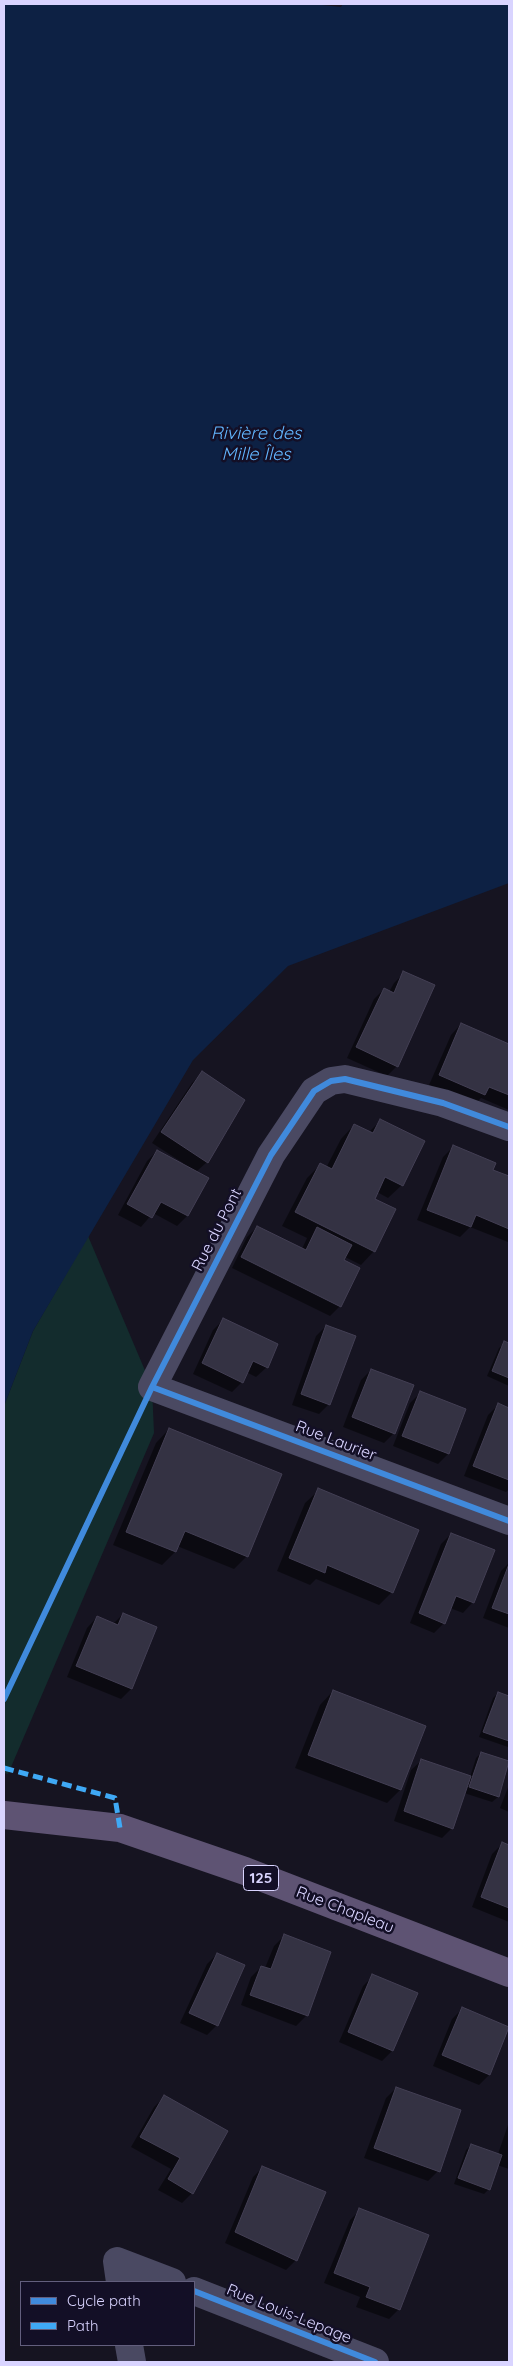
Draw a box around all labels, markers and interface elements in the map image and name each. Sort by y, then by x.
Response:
water label: Rivière des Mille Îles [211,423,301,466]
street label: Rue du Pont [188,1185,246,1275]
street label: Rue Laurier [293,1417,379,1465]
road number: 125 [244,1866,278,1890]
street label: Rue Chapleau [293,1883,397,1937]
street label: Rue Louis-Lepage [224,2280,354,2348]
legend [20,2281,195,2346]
text: Cycle path [67,2291,141,2310]
text: Path [67,2316,99,2335]

